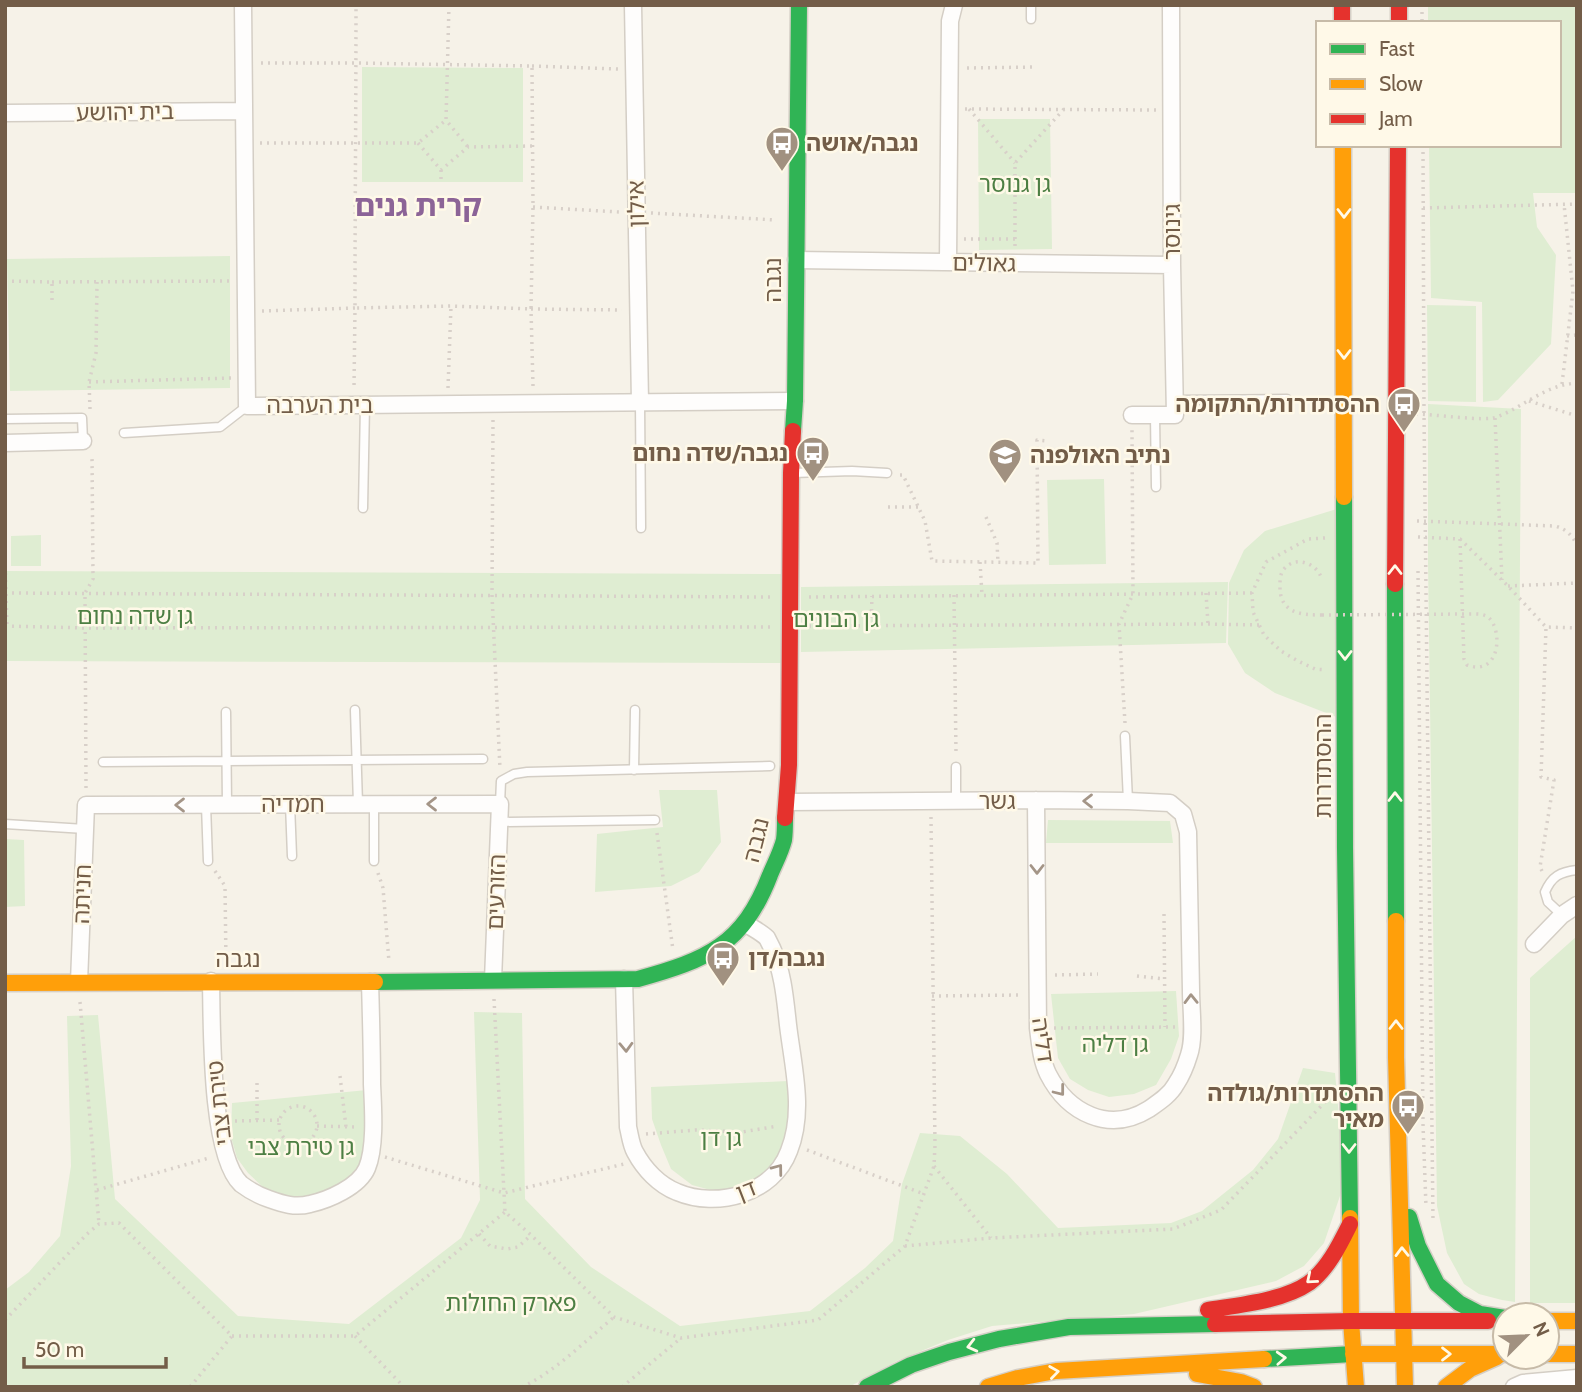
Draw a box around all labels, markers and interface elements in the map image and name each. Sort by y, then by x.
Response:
legend [1316,21,1561,147]
text: Fast [1379,36,1415,61]
text: Slow [1379,71,1423,96]
street label: בית יהושע [76,97,174,127]
text: Jam [1378,106,1413,131]
bus stop icon: נגבה/אושה [763,124,801,173]
place label: נגבה/אושה [806,129,919,157]
park label: גן גנוסר [979,170,1051,198]
street label: אילון [622,180,650,228]
district label: קרית גנים [354,187,482,224]
street label: גינוסר [1158,203,1186,260]
one-way arrow [1336,208,1351,219]
street label: גאולים [952,248,1017,278]
street label: נגבה [759,258,787,302]
one-way arrow [1336,350,1352,360]
bus stop icon: ההסתדרות/התקומה [1385,385,1423,434]
place label: ההסתדרות/התקומה [1175,390,1380,418]
street label: בית הערבה [266,391,374,419]
bus stop icon: נגבה/שדה נחום [794,434,832,483]
school or university icon: נתיב האולפנה [986,436,1024,485]
place label: נגבה/שדה נחום [632,439,788,467]
place label: נתיב האולפנה [1030,441,1170,469]
one-way arrow [1387,564,1403,575]
park label: גן שדה נחום [77,602,193,630]
park label: גן הבונים [793,605,879,633]
one-way arrow [1337,651,1353,661]
street label: ההסתדרות [1309,714,1337,818]
street label: גשר [978,787,1016,815]
street label: חמדיה [261,790,325,818]
one-way arrow [1387,792,1403,802]
one-way arrow [1083,793,1094,808]
one-way arrow [426,796,437,812]
one-way arrow [174,797,185,813]
street label: נגבה [737,815,775,865]
street label: הזורעים [481,853,511,931]
street label: חניתה [67,863,97,925]
one-way arrow [1029,864,1045,874]
bus stop icon: נגבה/דן [704,939,742,988]
place label: נגבה/דן [748,944,825,972]
street label: נגבה [216,945,260,973]
one-way arrow [1183,993,1199,1004]
street label: דליה [1026,1016,1060,1064]
one-way arrow [1388,1019,1404,1030]
park label: גן דליה [1082,1030,1149,1058]
one-way arrow [618,1042,633,1053]
street label: טירת צבי [201,1059,237,1147]
place label: ההסתדרות/גולדה מאיר [1207,1079,1384,1133]
one-way arrow [1052,1083,1065,1095]
bus stop icon: ההסתדרות/גולדה מאיר [1389,1087,1427,1136]
park label: גן דן [700,1124,742,1152]
park label: גן טירת צבי [248,1133,355,1161]
one-way arrow [1341,1143,1357,1154]
one-way arrow [769,1165,782,1177]
street label: דן [732,1173,760,1207]
one-way arrow [1395,1247,1410,1258]
one-way arrow [1307,1270,1319,1283]
park label: פארק החולות [445,1289,577,1317]
north arrow [1491,1301,1561,1371]
text: N [1528,1318,1554,1340]
scale bar [24,1326,166,1370]
text: 50 m [35,1337,84,1362]
one-way arrow [966,1338,978,1352]
one-way arrow [1441,1346,1451,1362]
one-way arrow [1276,1351,1287,1366]
one-way arrow [1048,1364,1060,1379]

